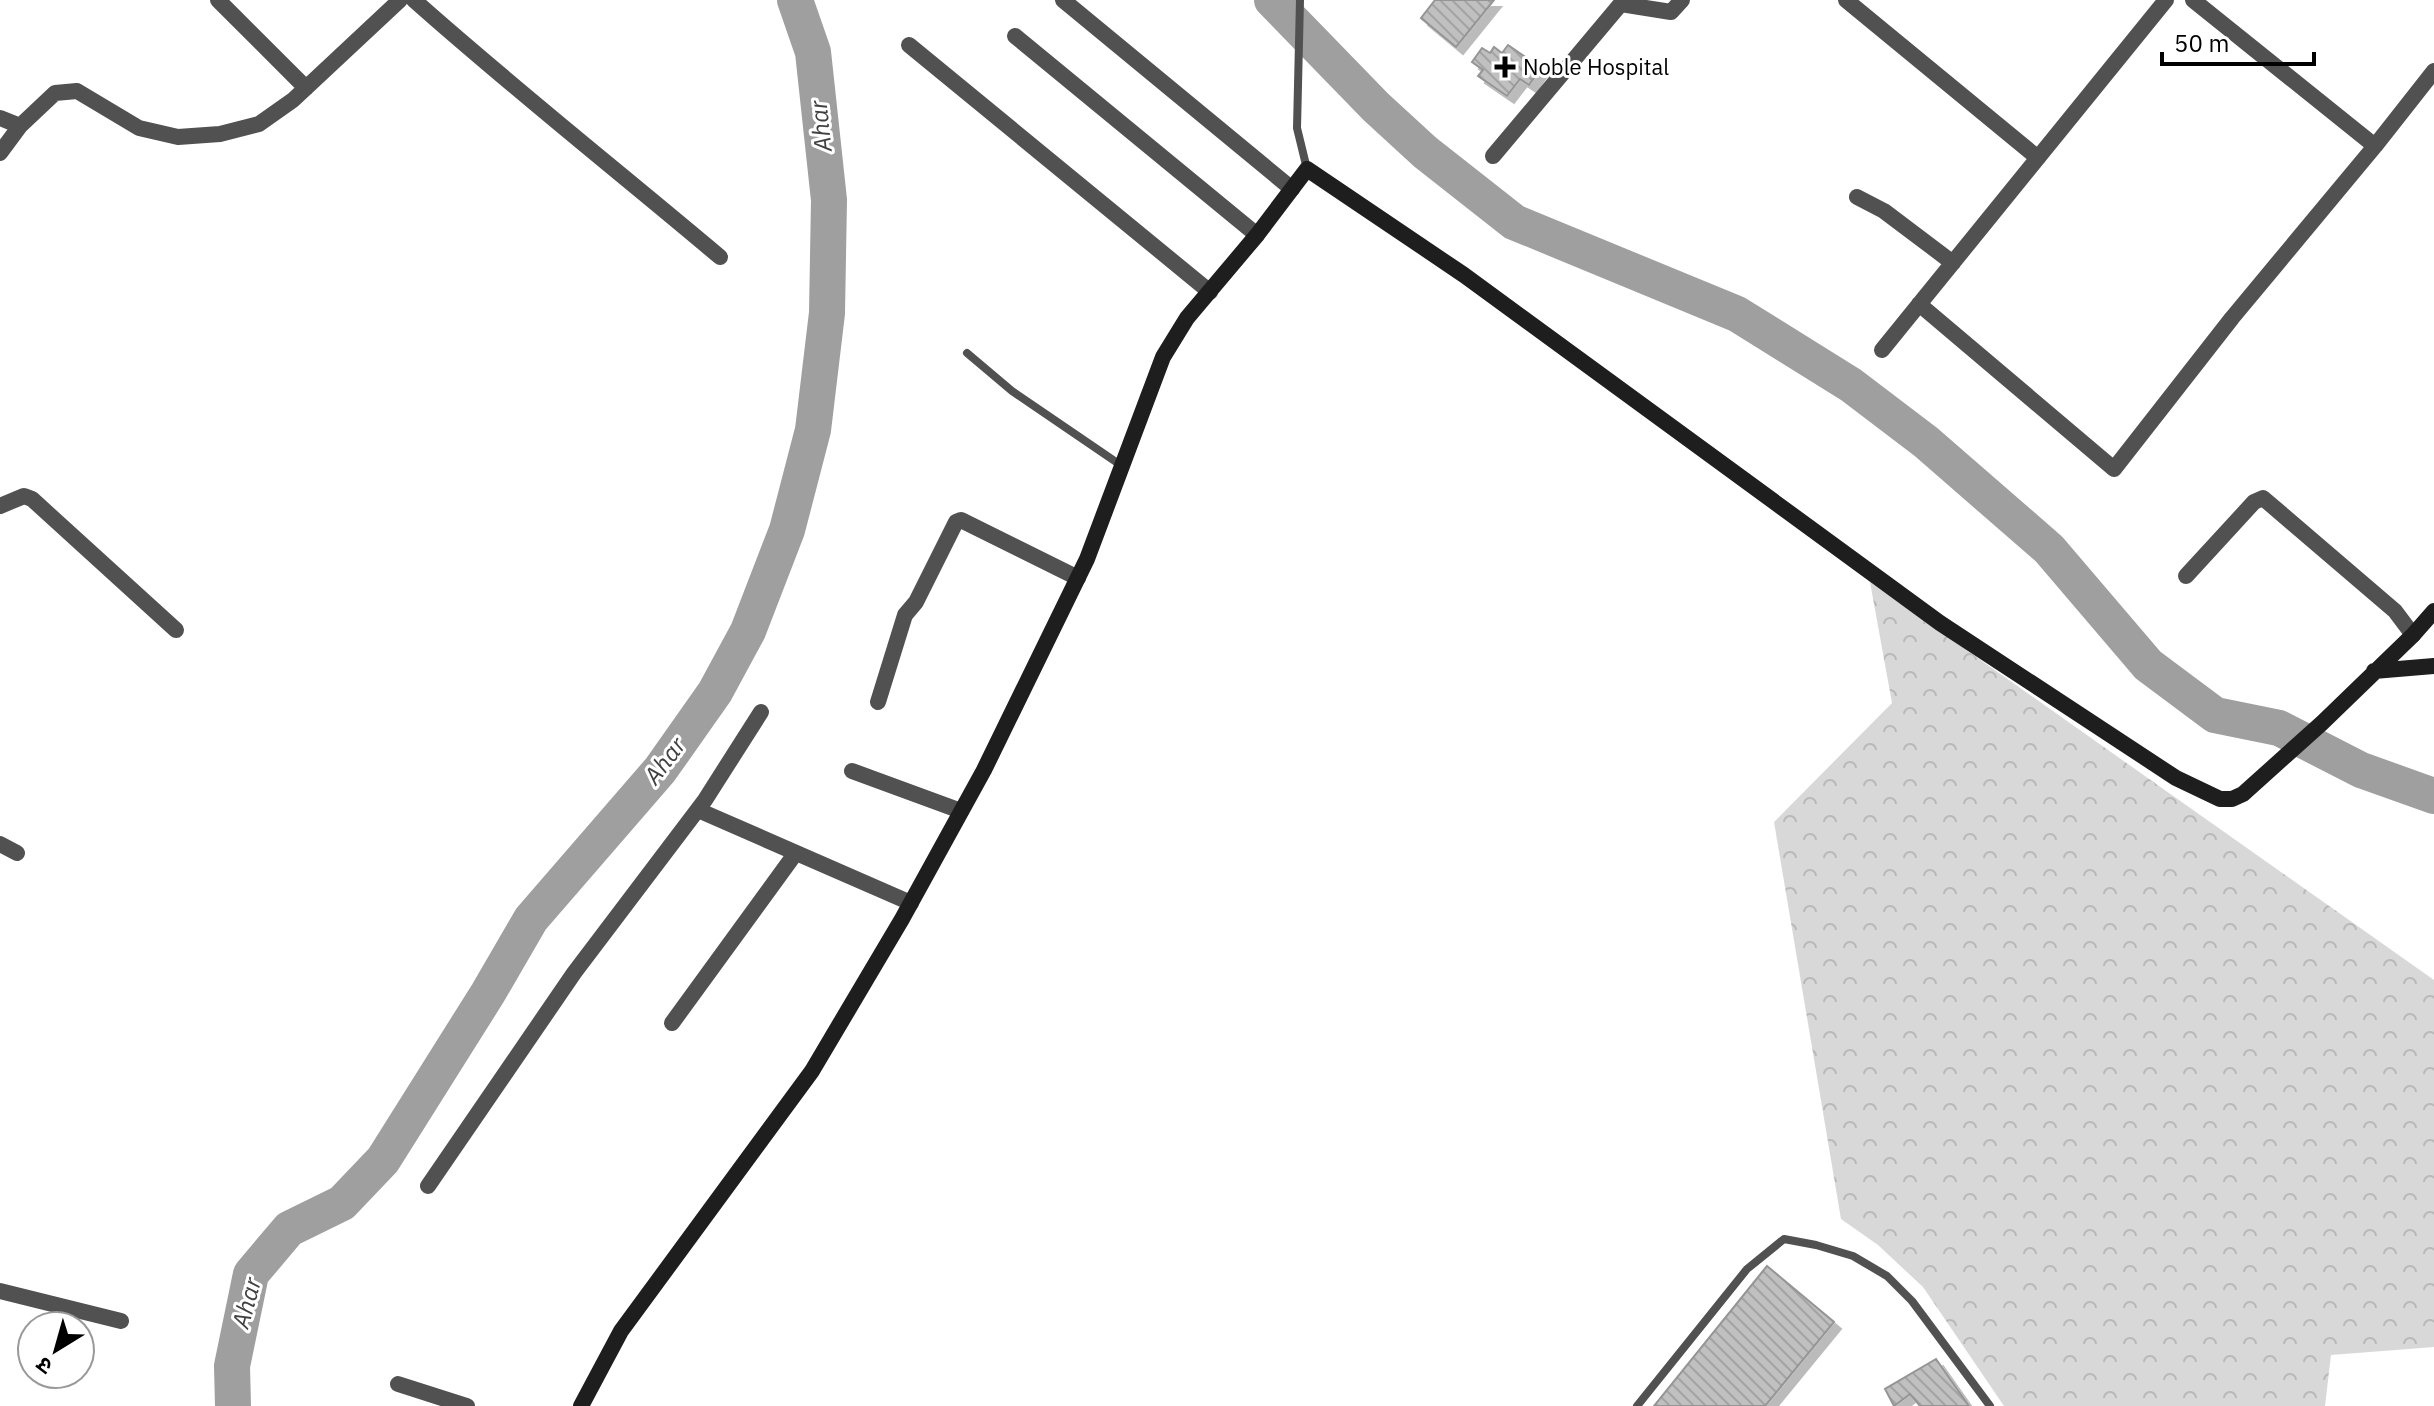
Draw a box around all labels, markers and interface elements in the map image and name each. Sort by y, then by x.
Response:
scale bar [2162,16,2314,66]
text: 50 m [2174,27,2229,59]
place label: Noble Hospital [1523,52,1669,81]
marker: Noble Hospital [1494,56,1516,78]
water label: Ahar [801,98,839,154]
water label: Ahar [635,729,693,791]
water label: Ahar [224,1273,268,1333]
north arrow [16,1310,96,1390]
text: उ [29,1350,58,1382]

